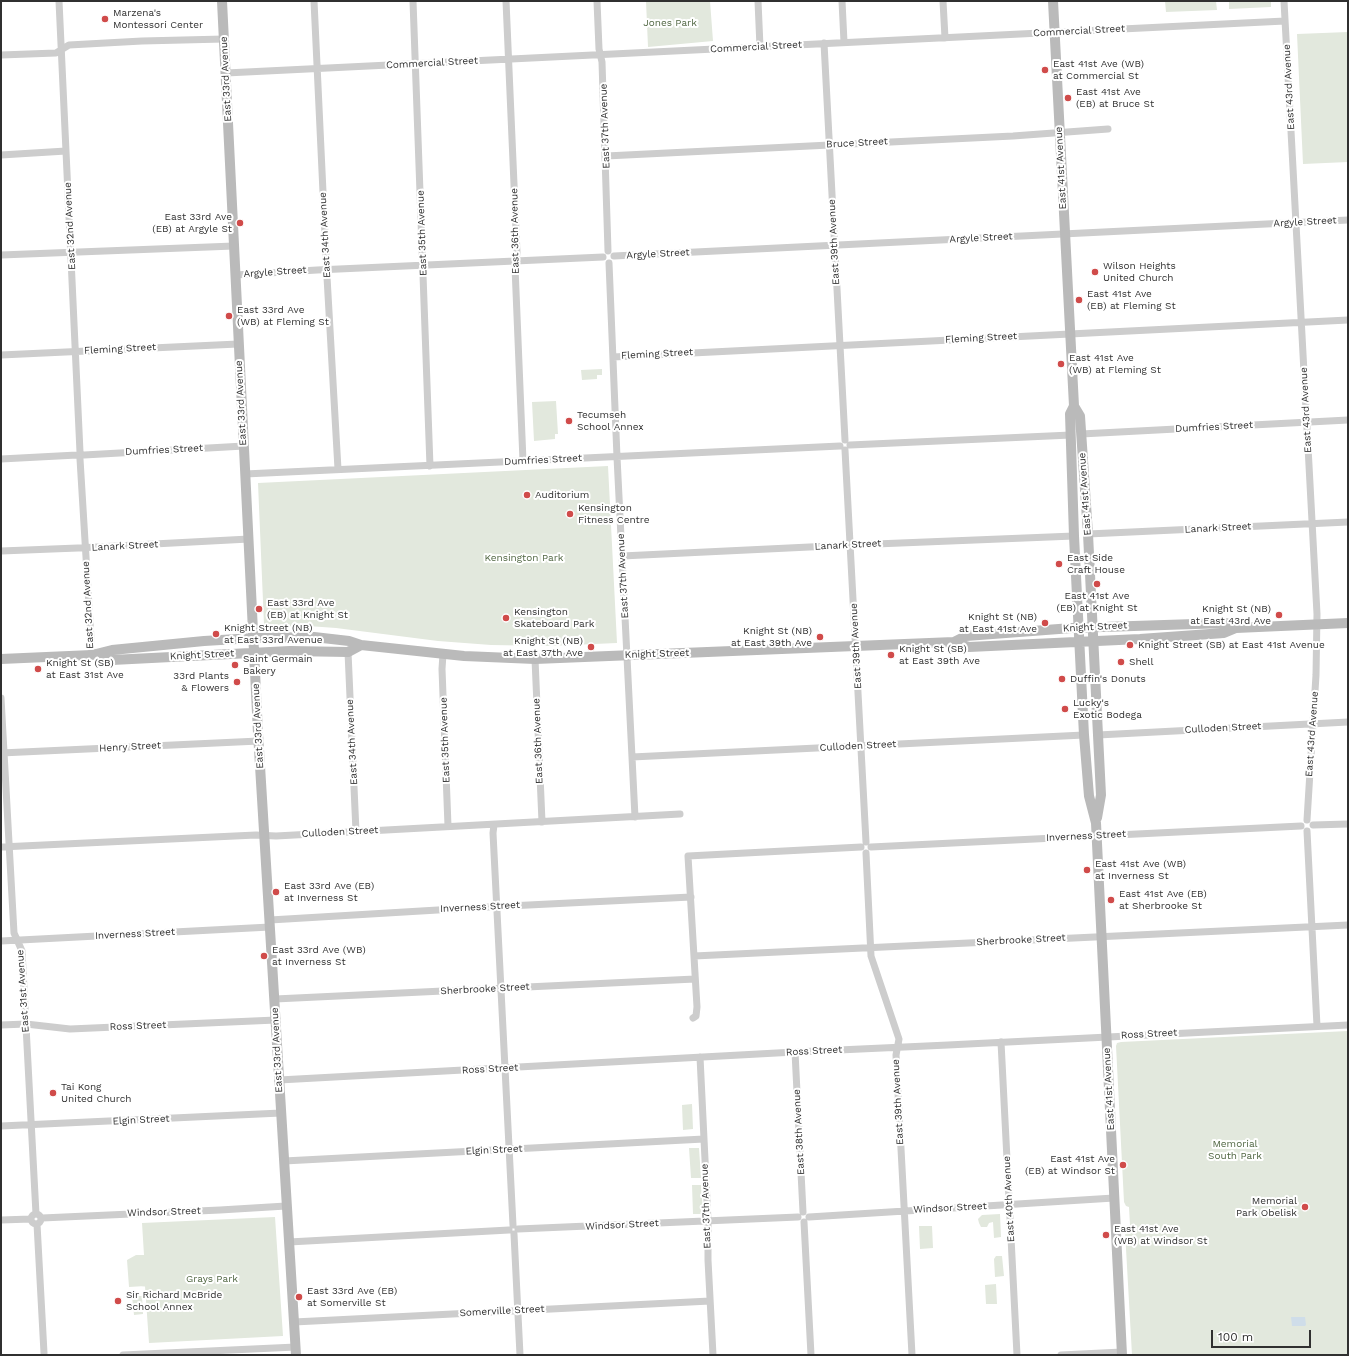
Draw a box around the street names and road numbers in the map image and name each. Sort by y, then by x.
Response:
street label: Commercial Street [1033,23,1125,39]
street label: East 33rd Avenue [218,36,234,122]
street label: Commercial Street [710,39,802,55]
street label: East 43rd Avenue [1281,44,1297,130]
street label: Commercial Street [386,55,478,71]
street label: East 37th Avenue [598,83,612,169]
street label: East 41st Avenue [1053,126,1069,210]
street label: Bruce Street [826,135,888,151]
street label: East 32nd Avenue [62,182,78,270]
street label: East 36th Avenue [508,188,522,274]
street label: East 35th Avenue [415,190,429,276]
street label: East 34th Avenue [317,192,333,278]
street label: East 39th Avenue [826,199,842,285]
street label: Argyle Street [1273,214,1337,230]
street label: Argyle Street [949,230,1013,246]
street label: Argyle Street [626,246,690,262]
street label: Argyle Street [243,264,307,280]
street label: Fleming Street [945,330,1017,346]
street label: Fleming Street [84,341,156,357]
street label: Fleming Street [621,346,693,362]
street label: East 33rd Avenue [233,360,249,446]
street label: East 43rd Avenue [1298,367,1314,453]
street label: Dumfries Street [1175,419,1253,435]
street label: Dumfries Street [125,442,203,458]
street label: Dumfries Street [504,452,582,468]
street label: East 41st Avenue [1076,452,1094,536]
street label: Lanark Street [1184,520,1252,536]
street label: East 37th Avenue [615,533,631,619]
street label: Lanark Street [814,537,882,553]
street label: Lanark Street [91,538,159,554]
street label: East 32nd Avenue [80,561,96,649]
street label: East 39th Avenue [848,603,864,689]
street label: Knight Street [1062,619,1128,635]
street label: Knight Street [169,647,235,663]
street label: Knight Street [625,647,689,661]
street label: East 33rd Avenue [250,683,266,769]
street label: East 43rd Avenue [1303,691,1321,777]
street label: East 35th Avenue [438,697,452,783]
street label: East 36th Avenue [531,698,545,784]
street label: East 34th Avenue [344,699,360,785]
street label: Culloden Street [1184,720,1262,736]
street label: Culloden Street [819,738,897,754]
street label: Henry Street [99,739,161,755]
street label: Culloden Street [301,824,379,840]
street label: Inverness Street [1046,828,1126,844]
street label: Inverness Street [440,899,520,915]
street label: Inverness Street [95,926,175,942]
street label: Sherbrooke Street [976,932,1066,948]
street label: East 31st Avenue [14,949,32,1033]
street label: Sherbrooke Street [440,981,530,997]
street label: East 33rd Avenue [269,1007,285,1093]
street label: Ross Street [110,1019,166,1033]
street label: Ross Street [1120,1027,1178,1041]
street label: Ross Street [785,1044,843,1058]
street label: East 41st Avenue [1101,1047,1117,1131]
street label: East 39th Avenue [890,1059,906,1145]
street label: Ross Street [461,1062,519,1076]
street label: East 38th Avenue [791,1089,807,1175]
street label: Elgin Street [112,1113,170,1127]
street label: Elgin Street [465,1143,523,1157]
street label: East 40th Avenue [1001,1156,1017,1242]
street label: East 37th Avenue [699,1163,713,1249]
street label: Windsor Street [913,1200,987,1216]
street label: Windsor Street [127,1205,201,1219]
street label: Windsor Street [585,1217,659,1233]
street label: Somerville Street [459,1303,545,1319]

